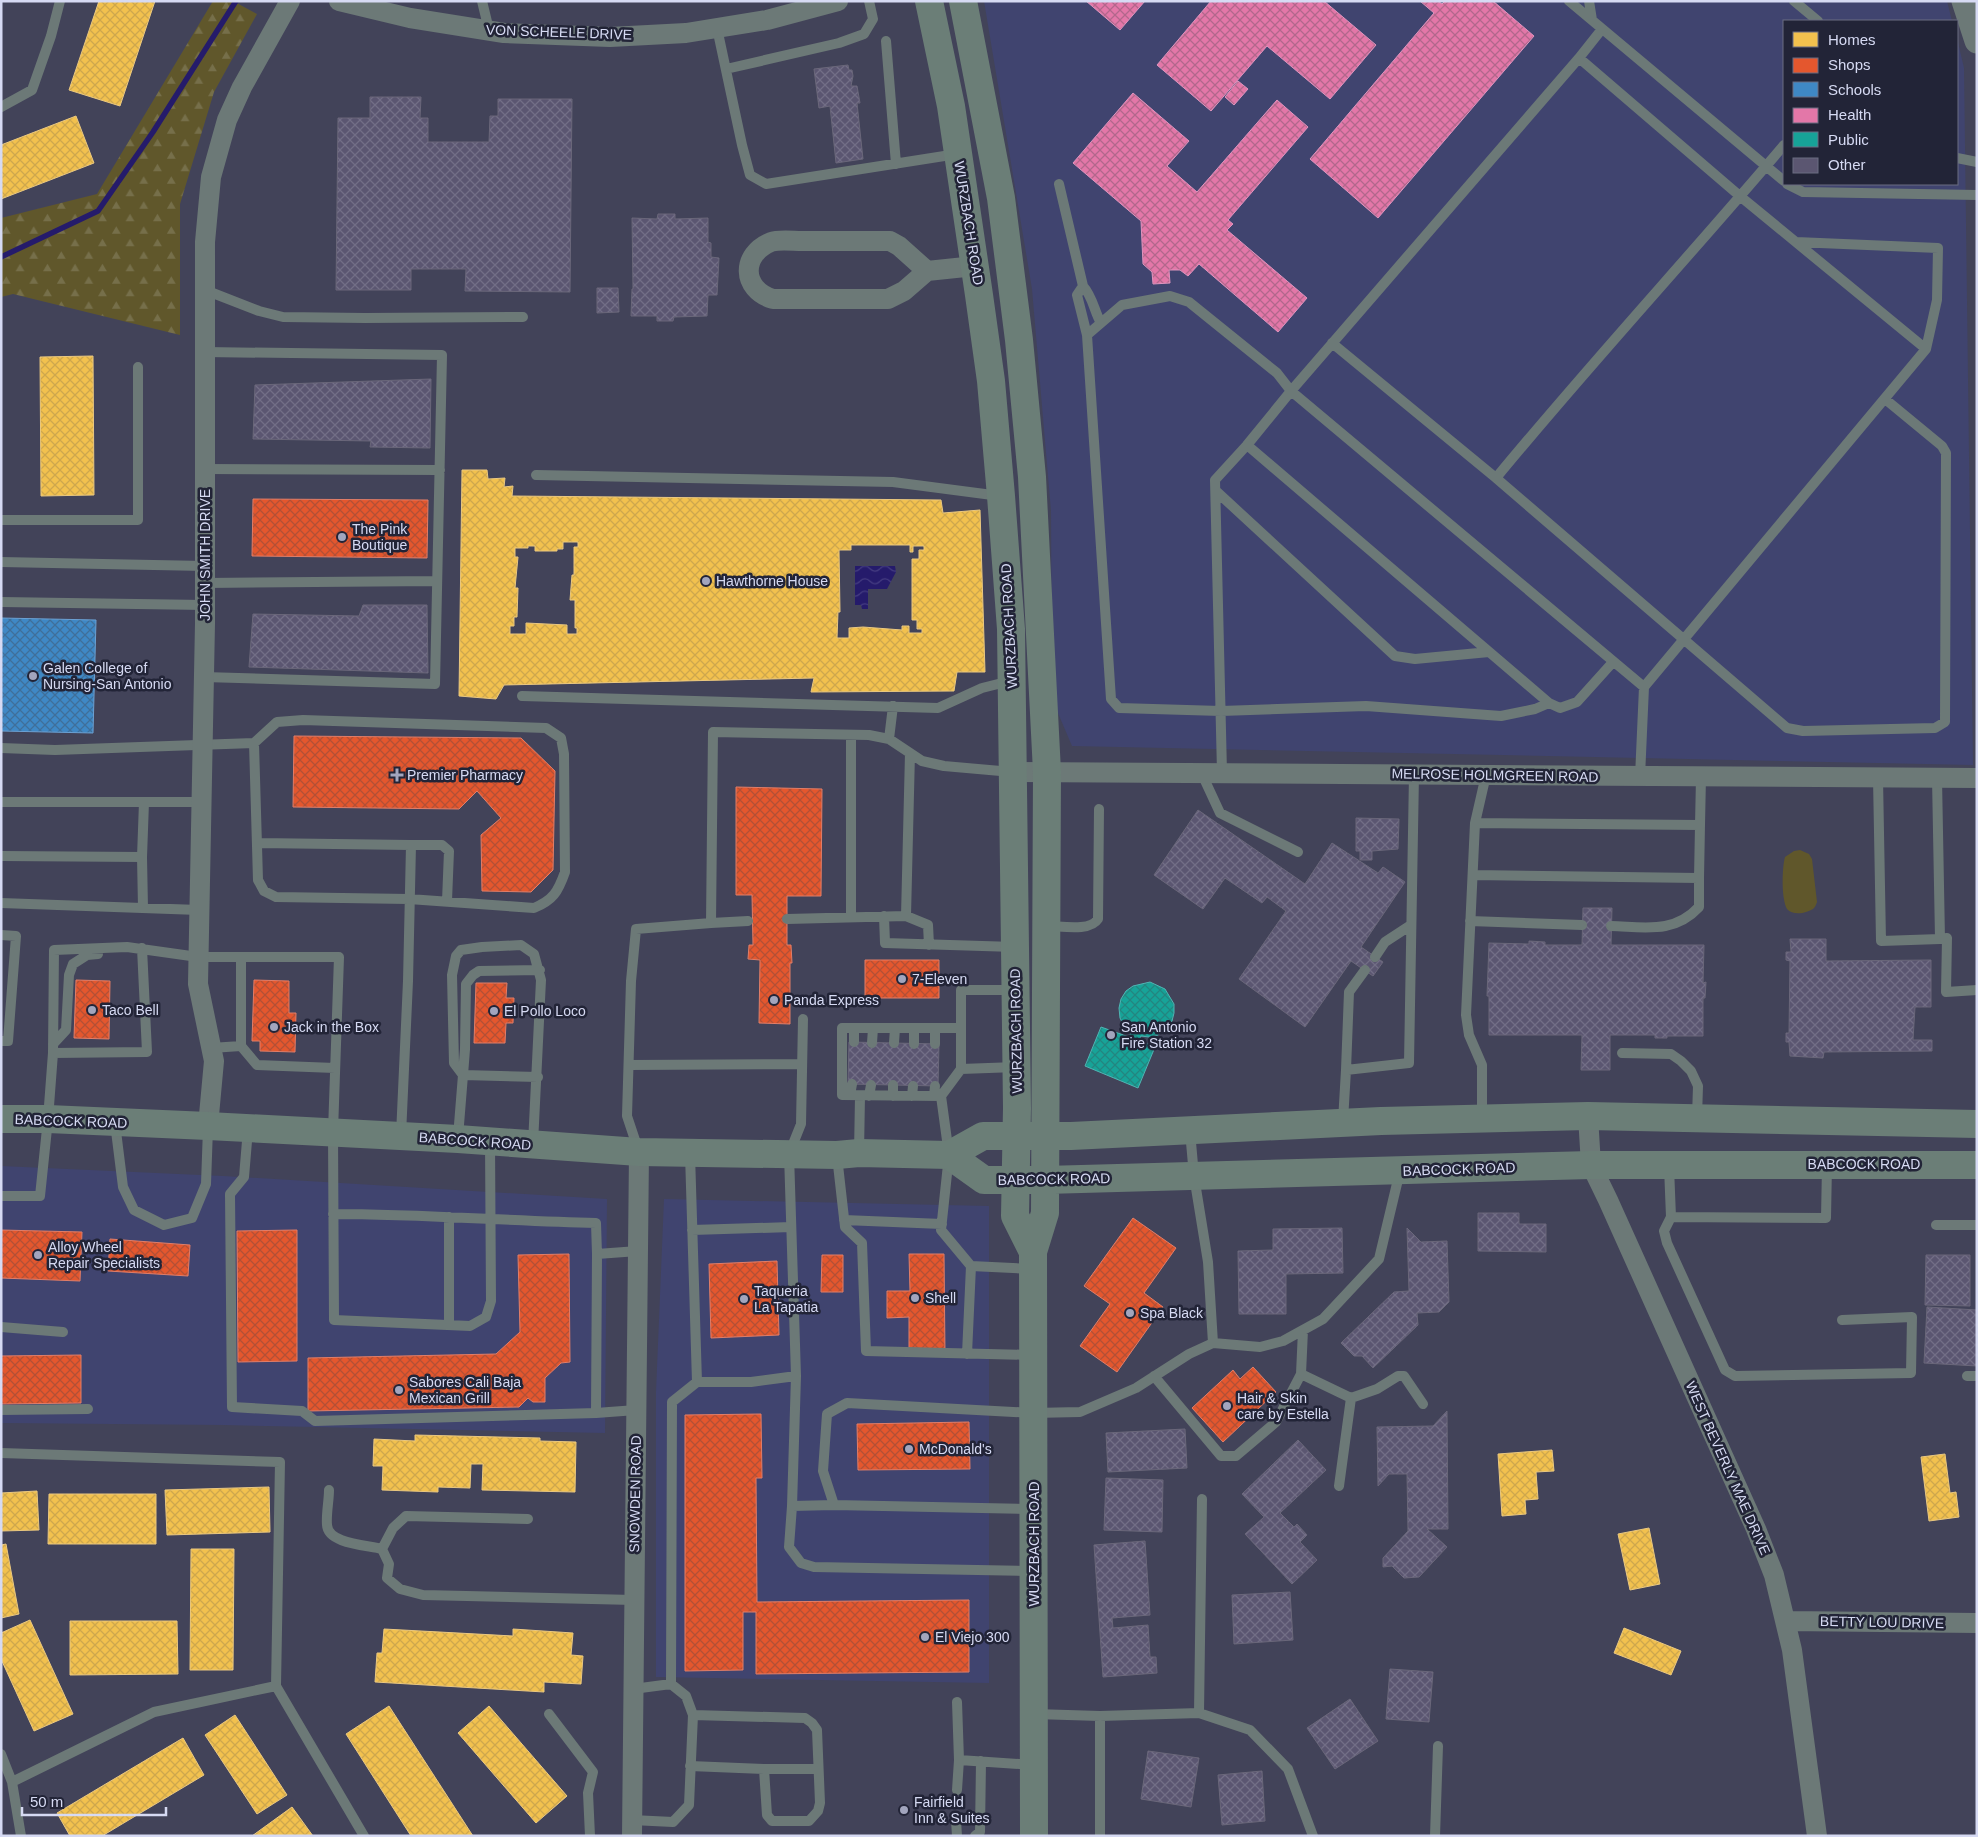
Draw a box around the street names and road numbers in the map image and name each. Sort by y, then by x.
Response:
street label: VON SCHEELE DRIVE [486,21,632,43]
street label: WURZBACH ROAD [951,160,987,286]
street label: JOHN SMITH DRIVE [197,489,213,621]
street label: WURZBACH ROAD [998,563,1020,689]
street label: MELROSE HOLMGREEN ROAD [1391,765,1599,785]
street label: WURZBACH ROAD [1007,968,1025,1094]
street label: BABCOCK ROAD [14,1111,128,1131]
street label: BABCOCK ROAD [418,1129,532,1153]
street label: BABCOCK ROAD [1808,1156,1920,1172]
street label: BABCOCK ROAD [1402,1159,1516,1179]
street label: BABCOCK ROAD [997,1170,1111,1188]
street label: WEST BEVERLY MAE DRIVE [1682,1379,1774,1557]
street label: SNOWDEN ROAD [626,1435,644,1553]
street label: WURZBACH ROAD [1026,1481,1042,1607]
street label: BETTY LOU DRIVE [1820,1613,1944,1631]

